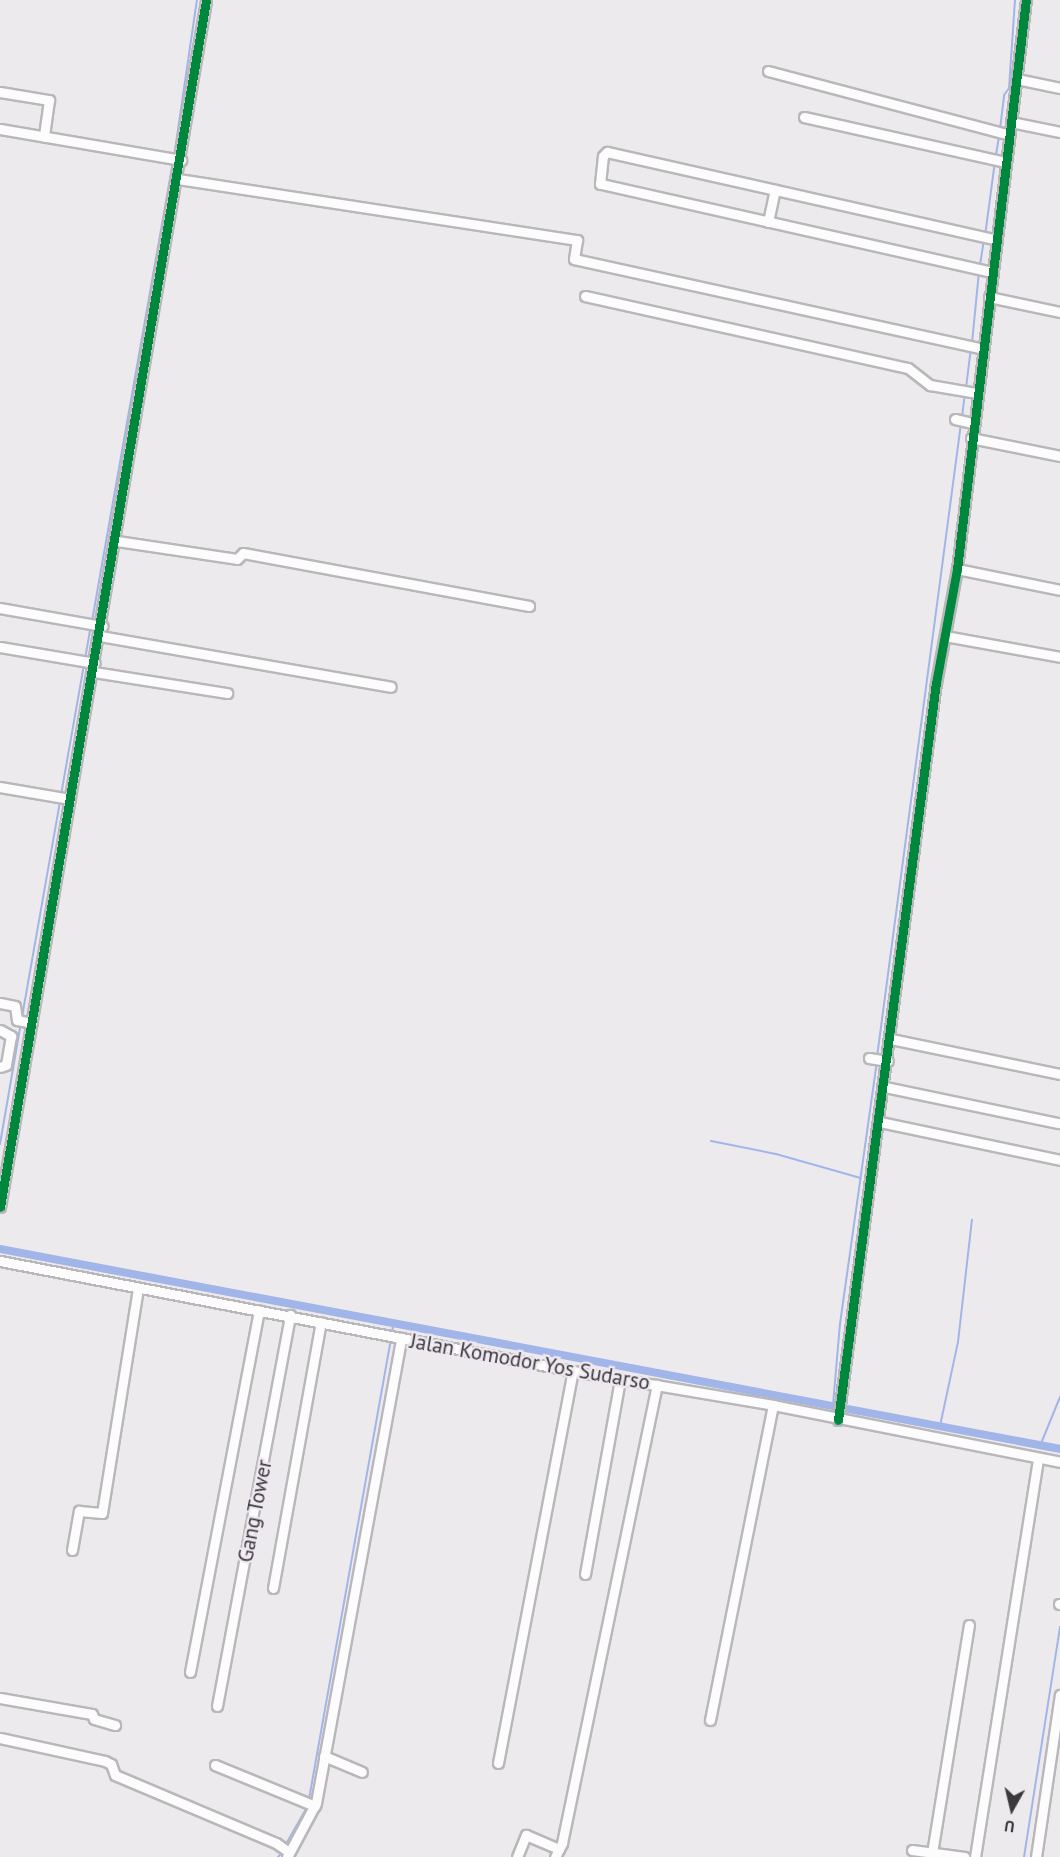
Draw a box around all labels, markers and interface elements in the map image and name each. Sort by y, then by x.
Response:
street label: Jalan Komodor Yos Sudarso [408,1328,652,1396]
street label: Gang Tower [233,1457,277,1565]
north arrow [982,1779,1042,1839]
text: U [1003,1816,1016,1837]

